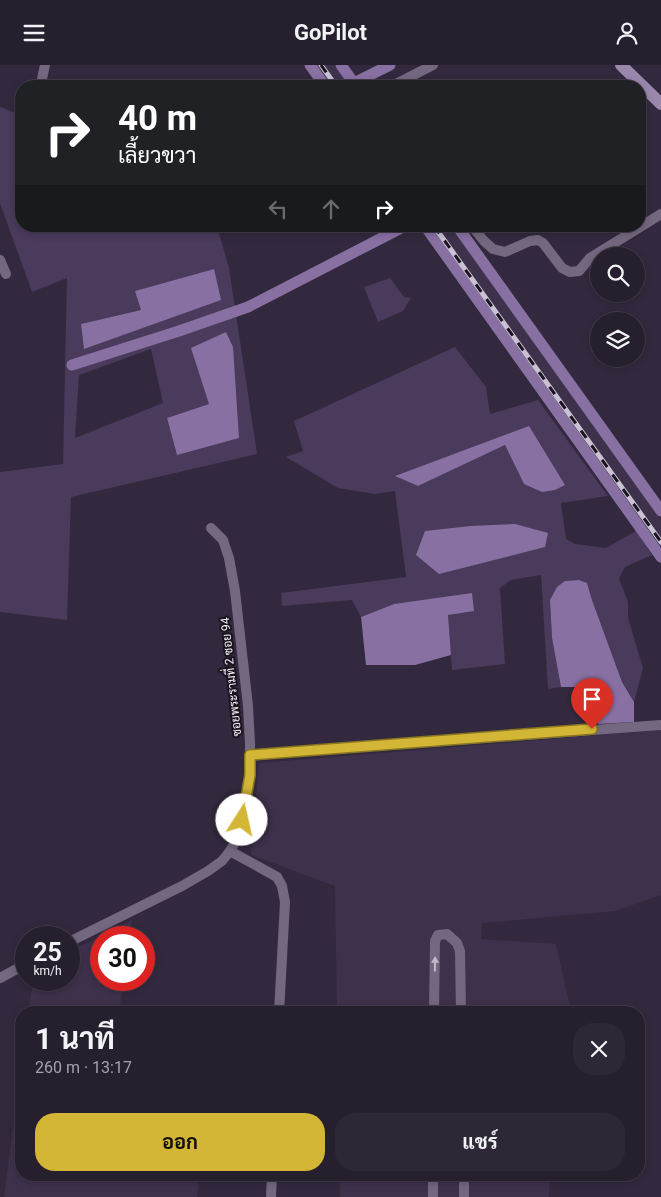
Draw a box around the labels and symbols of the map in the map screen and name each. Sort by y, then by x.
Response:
street label: ซอยพระรามที่ 2 ซอย 94 [214,617,244,738]
pin [571,678,613,729]
position arrow [215,793,267,845]
speed limit sign: 30 [90,926,155,991]
one-way arrow [431,956,439,972]

